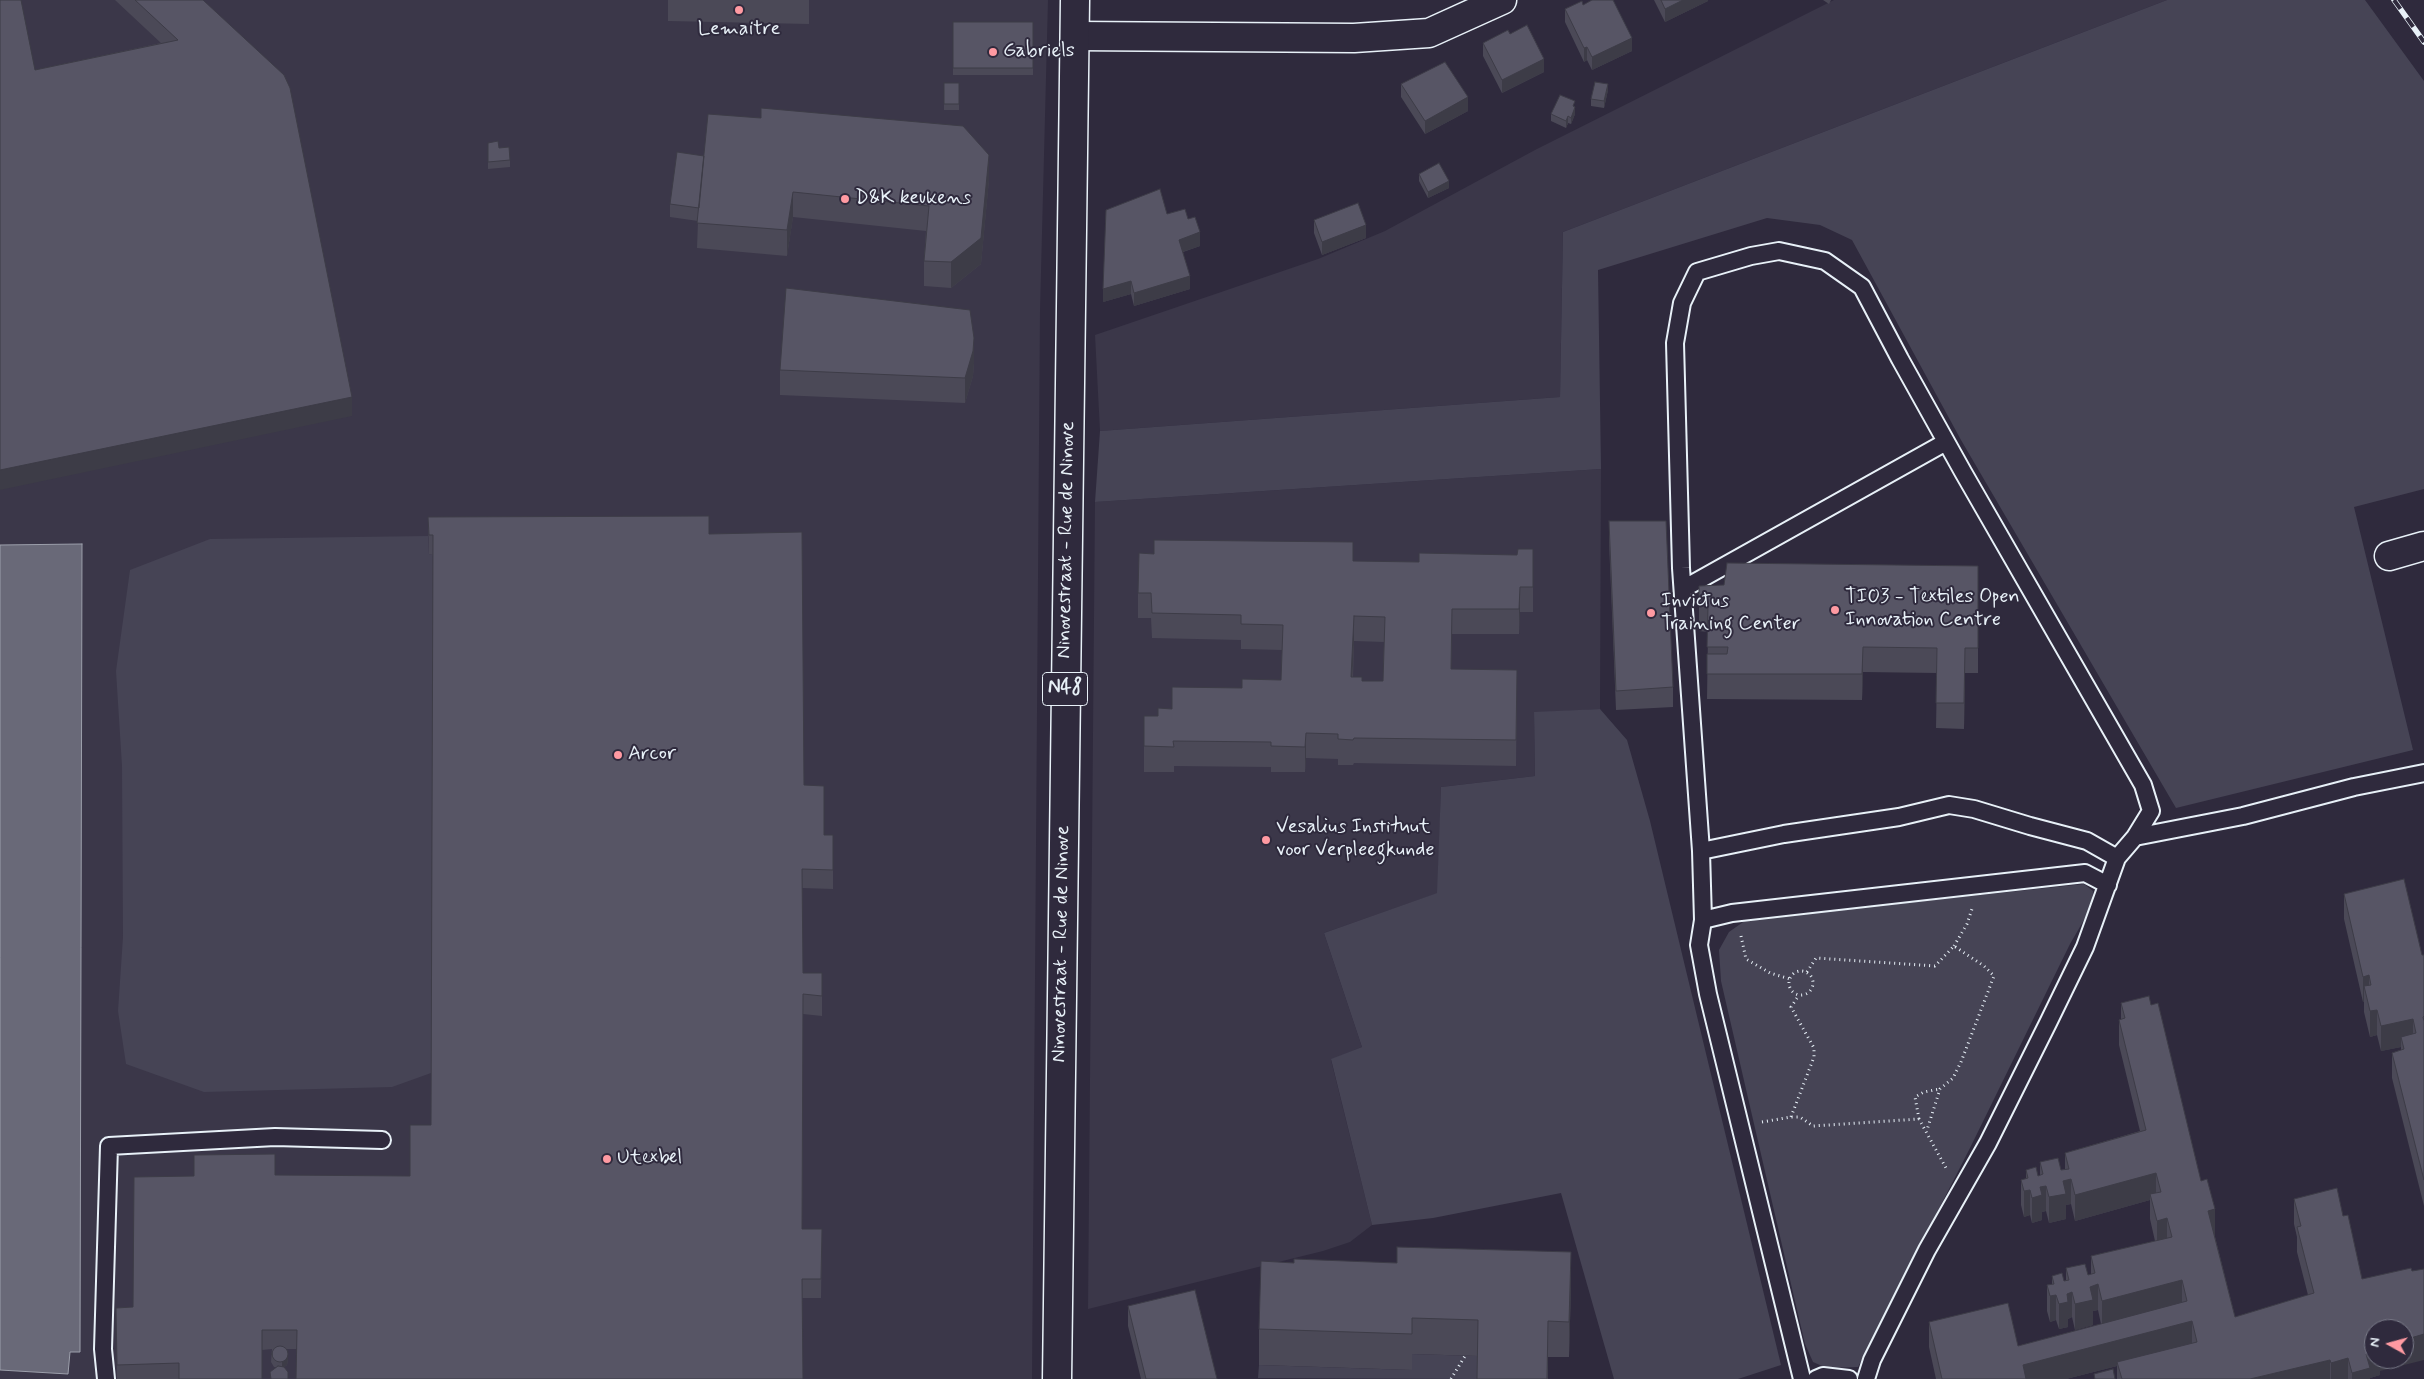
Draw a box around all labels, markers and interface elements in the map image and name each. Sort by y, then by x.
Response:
marker: Lemaitre [733,4,745,16]
place label: Lemaitre [698,18,780,42]
place label: Gabriels [1003,40,1075,64]
marker: Gabriels [987,46,999,58]
place label: D&K keukens [855,187,971,211]
marker: D&K keukens [839,193,851,205]
street label: Ninovestraat - Rue de Ninove [1053,421,1081,659]
place label: TIO3 - Textiles Open Innovation Centre [1845,586,2020,633]
place label: Invictus Training Center [1661,590,1800,637]
marker: TIO3 - Textiles Open Innovation Centre [1829,604,1841,616]
marker: Invictus Training Center [1645,607,1657,619]
road number: N48 [1042,672,1088,706]
place label: Arcor [628,743,676,767]
marker: Arcor [612,749,624,761]
place label: Vesalius Instituut voor Verpleegkunde [1276,816,1434,863]
street label: Ninovestraat - Rue de Ninove [1048,825,1076,1063]
marker: Vesalius Instituut voor Verpleegkunde [1260,834,1272,846]
place label: Utexbel [617,1147,682,1171]
marker: Utexbel [601,1153,613,1165]
north arrow [2364,1319,2414,1369]
text: N [2366,1337,2385,1348]

